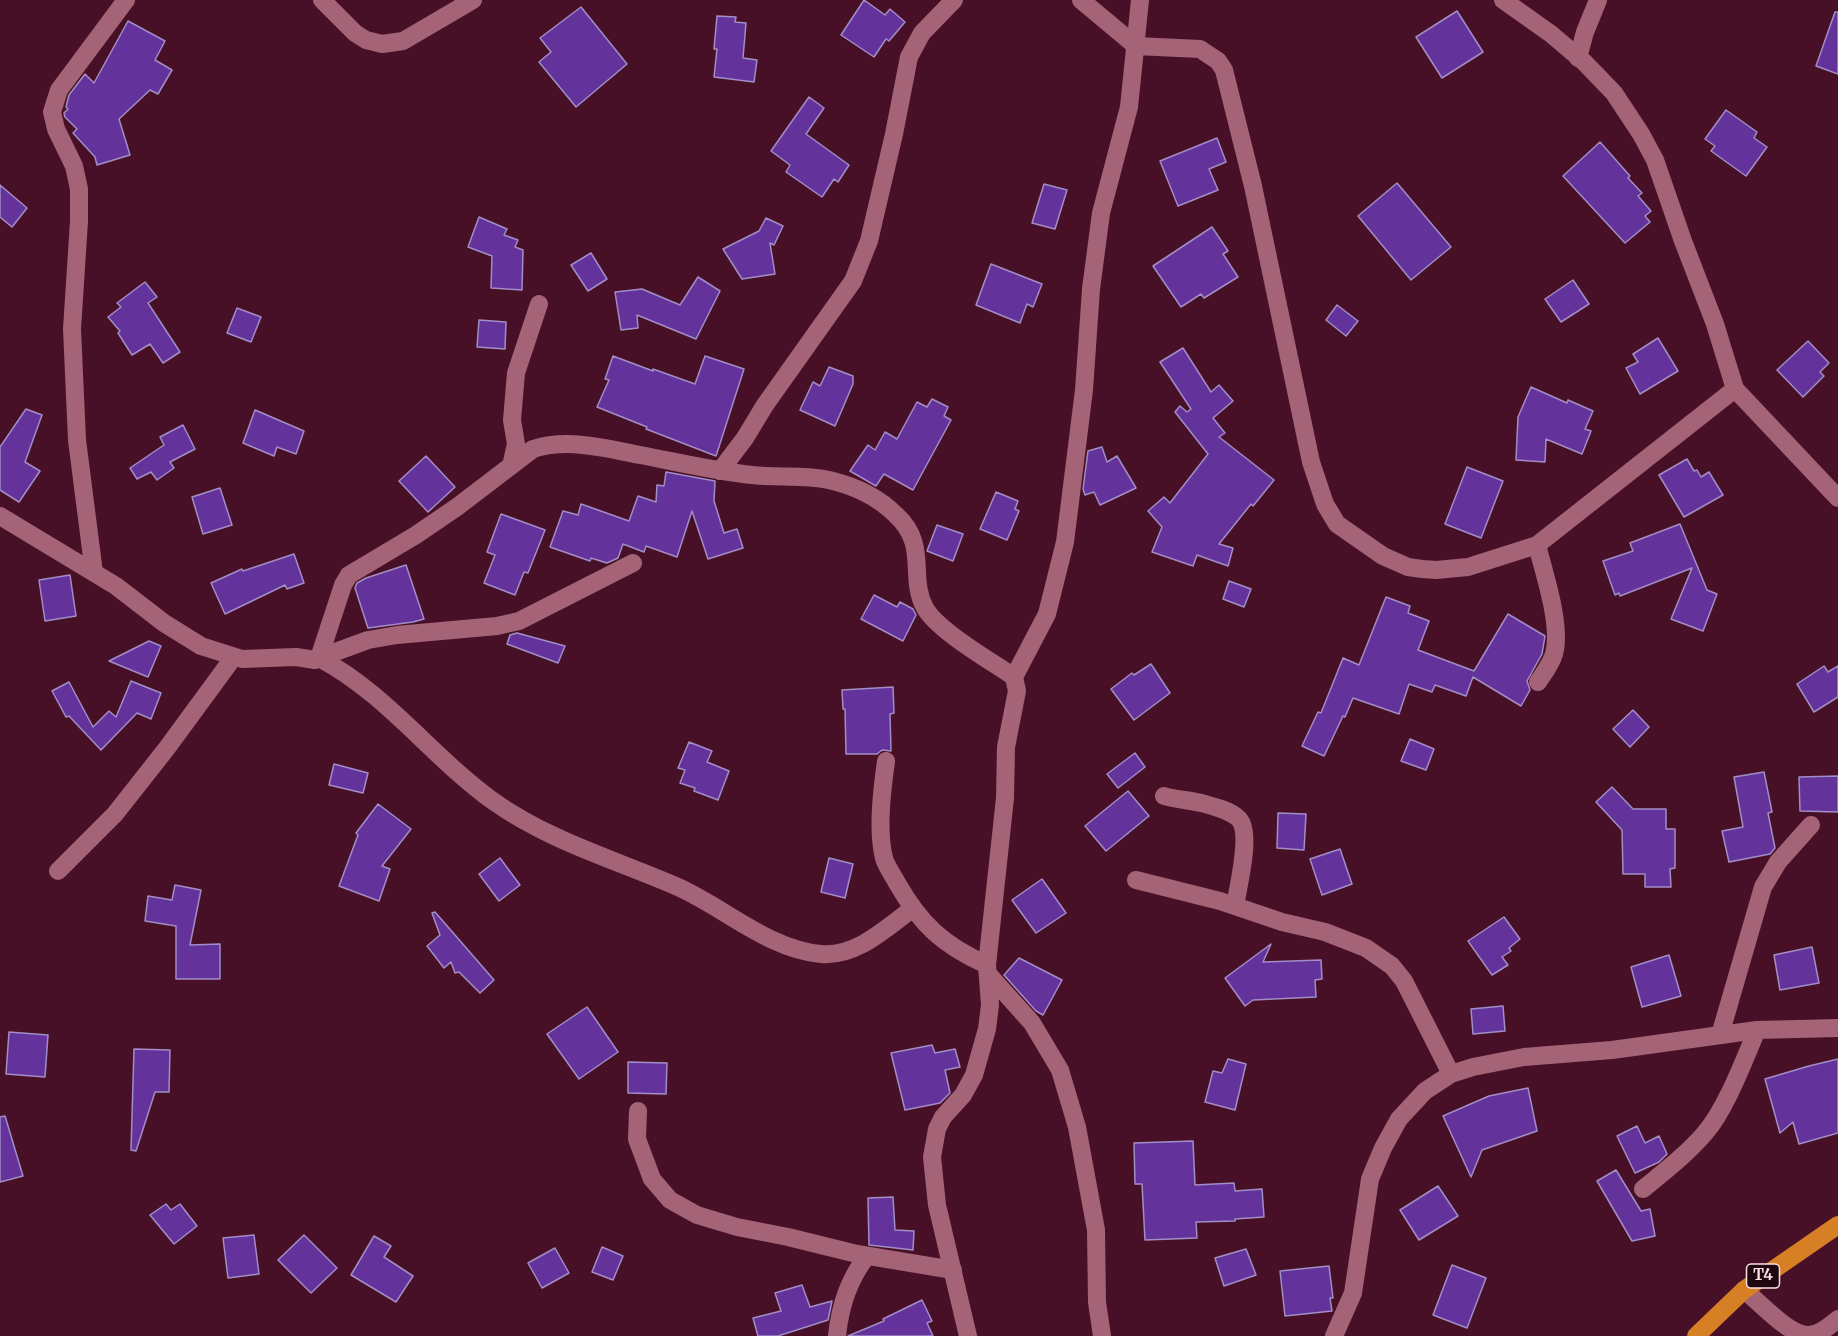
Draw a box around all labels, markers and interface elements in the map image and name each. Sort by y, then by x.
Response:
road number: T4 [1746,1264,1780,1288]

